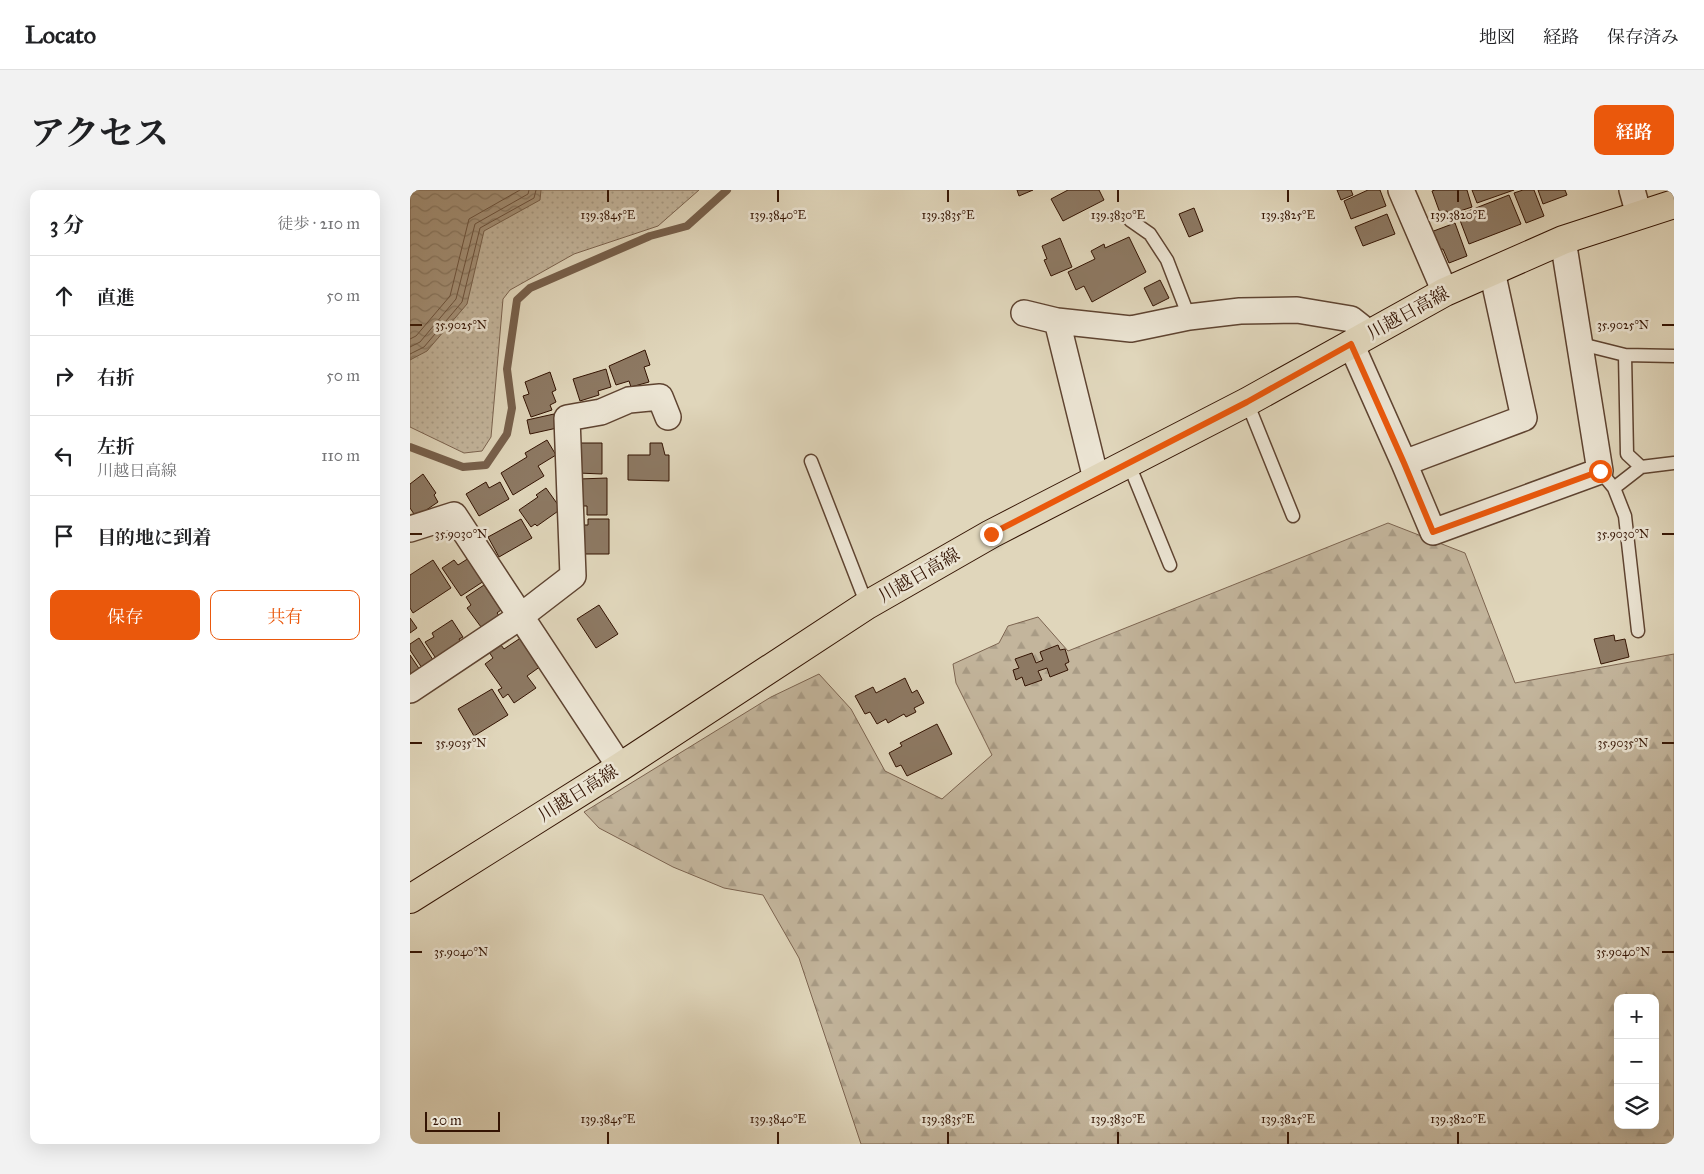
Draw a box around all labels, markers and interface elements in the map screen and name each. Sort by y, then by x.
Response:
text: Locato [25,20,96,50]
text: 地図 [1479,26,1515,48]
text: 経路 [1543,26,1579,48]
text: 保存済み [1607,26,1679,48]
button: 経路 [1594,105,1674,155]
text: アクセス [30,112,169,155]
text: 139.3845°E [581,208,636,222]
text: 139.3840°E [750,208,807,222]
text: 139.3835°E [922,208,975,222]
text: 139.3830°E [1091,208,1146,222]
text: 139.3825°E [1261,208,1315,222]
text: 139.3820°E [1430,208,1486,222]
text: 3 分 [50,212,84,238]
text: 徒歩 · 210 m [277,214,360,233]
icon: ahead [50,282,78,310]
street label: 川越日高線 [1363,282,1453,344]
text: 直進 [97,286,135,309]
text: 50 m [326,286,360,305]
text: 35.9025°N [435,318,487,332]
text: 35.9025°N [1597,318,1649,332]
icon: right [50,362,78,390]
text: 右折 [97,366,135,389]
text: 50 m [326,366,360,385]
text: 左折 [97,435,135,458]
icon: left [50,442,78,470]
text: 110 m [321,446,360,465]
route start [1589,460,1612,483]
text: 川越日高線 [97,461,177,480]
icon: arrive [50,522,78,550]
route end [980,523,1003,546]
text: 目的地に到着 [97,526,211,549]
text: 35.9030°N [435,527,487,541]
text: 35.9030°N [1597,527,1649,541]
street label: 川越日高線 [875,543,963,607]
button: 保存 [50,590,200,640]
button: 共有 [210,590,360,640]
text: 35.9035°N [436,736,486,750]
text: 35.9035°N [1598,736,1648,750]
street label: 川越日高線 [534,760,622,826]
text: 35.9040°N [434,945,488,959]
text: 35.9040°N [1596,945,1650,959]
map controls [1614,994,1659,1129]
button: + [1614,994,1659,1039]
button: − [1614,1039,1659,1084]
button: layers [1614,1084,1659,1129]
scale bar [425,1109,500,1132]
text: 20 m [432,1112,462,1129]
text: 139.3845°E [581,1112,636,1126]
text: 139.3840°E [750,1112,807,1126]
text: 139.3835°E [922,1112,975,1126]
text: 139.3830°E [1091,1112,1146,1126]
text: 139.3825°E [1261,1112,1315,1126]
text: 139.3820°E [1430,1112,1486,1126]

